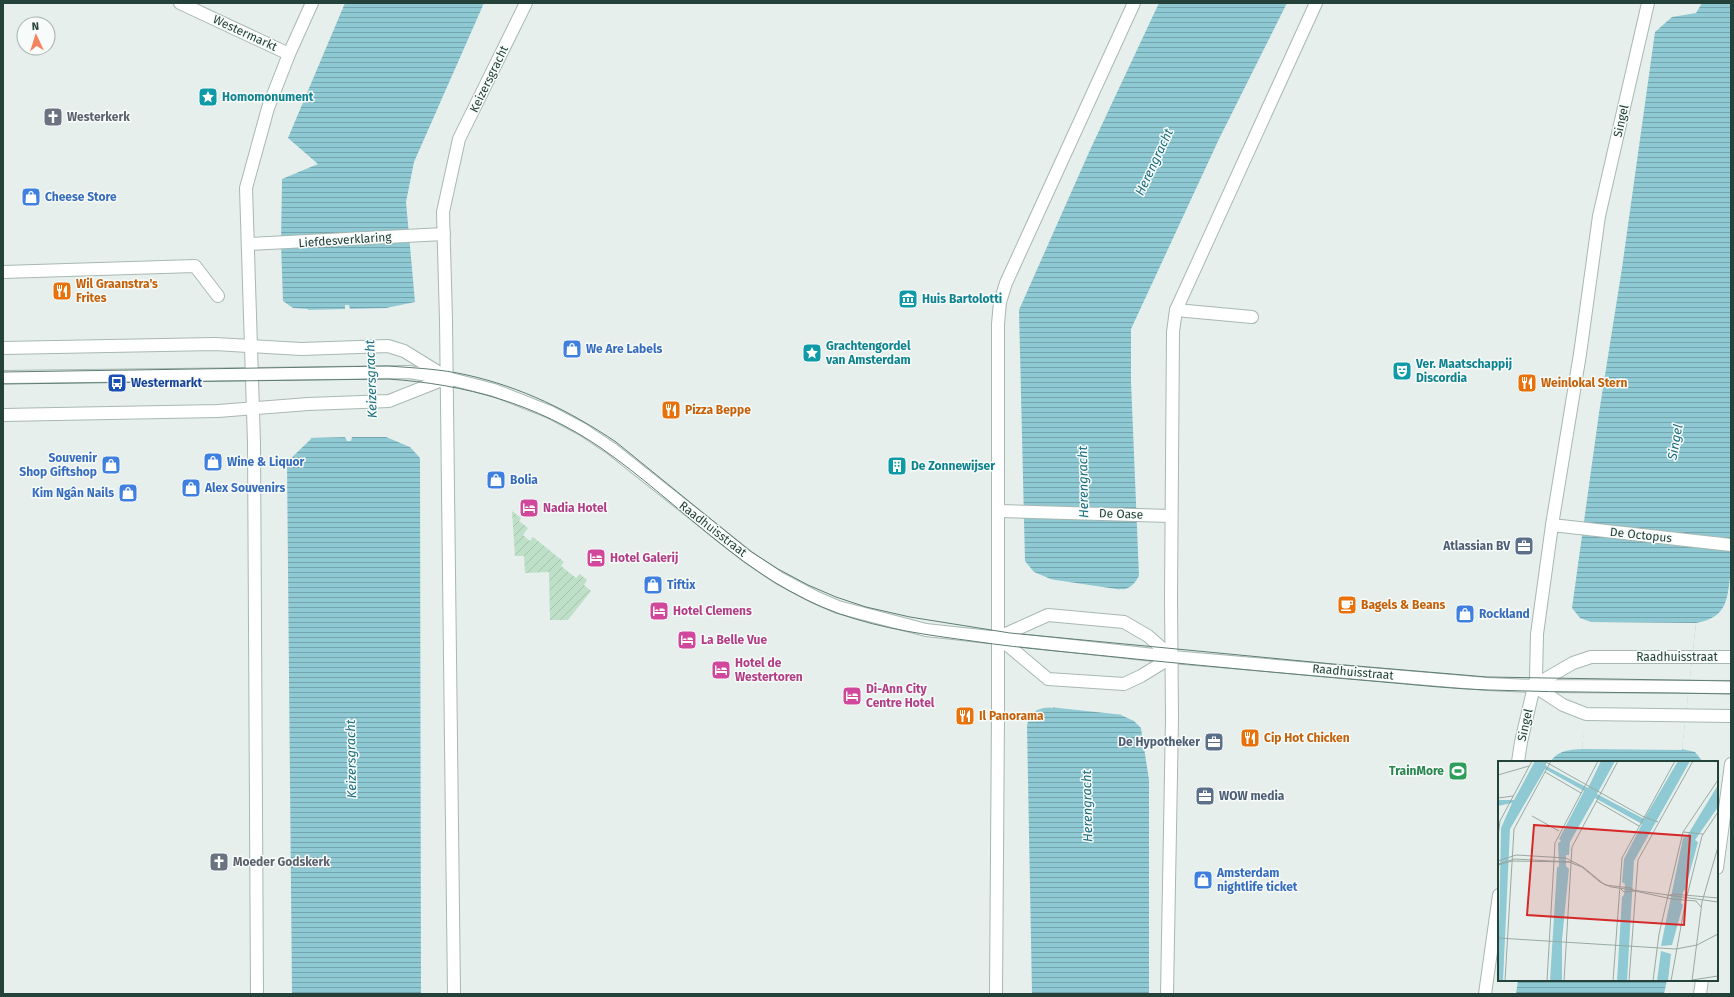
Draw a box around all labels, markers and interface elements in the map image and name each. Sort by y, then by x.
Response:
street label: Westermarkt [211,12,280,54]
north arrow [16,16,56,56]
text: N [31,20,39,33]
street label: Keizersgracht [467,43,512,115]
place icon: Homomonument [197,86,219,108]
place label: Homomonument [222,90,314,104]
street label: Singel [1610,103,1632,139]
church icon: Westerkerk [42,106,64,128]
place label: Westerkerk [67,110,130,124]
water label: Herengracht [1132,126,1176,198]
shop icon: Cheese Store [20,186,42,208]
place label: Cheese Store [45,190,117,204]
street label: Liefdesverklaring [298,230,393,250]
place label: Wil Graanstra's Frites [76,277,158,305]
restaurant icon: Wil Graanstra's Frites [51,280,73,302]
museum icon: Huis Bartolotti [897,288,919,310]
place label: Huis Bartolotti [922,292,1002,306]
shop icon: We Are Labels [561,338,583,360]
water label: Keizersgracht [362,339,380,419]
place label: Grachtengordel van Amsterdam [825,339,911,367]
place label: We Are Labels [586,342,662,356]
place icon: Grachtengordel van Amsterdam [801,342,823,364]
place label: Ver. Maatschappij Discordia [1415,357,1512,385]
theatre icon: Ver. Maatschappij Discordia [1391,360,1413,382]
bus stop icon: Westermarkt [106,372,128,394]
restaurant icon: Weinlokal Stern [1516,372,1538,394]
place label: Westermarkt [131,376,202,390]
place label: Weinlokal Stern [1541,376,1628,390]
restaurant icon: Pizza Beppe [660,399,682,421]
place label: Pizza Beppe [685,403,751,417]
water label: Singel [1664,423,1686,462]
water label: Herengracht [1075,445,1091,518]
place label: Souvenir Shop Giftshop [19,451,97,479]
shop icon: Wine & Liquor [202,451,224,473]
shop icon: Souvenir Shop Giftshop [100,454,122,476]
place label: Wine & Liquor [227,455,305,469]
building icon: De Zonnewijser [886,455,908,477]
place label: De Zonnewijser [911,459,995,473]
shop icon: Bolia [485,469,507,491]
place label: Bolia [510,473,538,487]
shop icon: Alex Souvenirs [180,477,202,499]
place label: Alex Souvenirs [204,481,285,495]
shop icon: Kim Ngân Nails [117,482,139,504]
place label: Kim Ngân Nails [32,486,114,500]
hotel icon: Nadia Hotel [518,497,540,519]
street label: Raadhuisstraat [677,498,750,560]
place label: Nadia Hotel [543,501,608,515]
street label: De Oase [1099,506,1143,522]
street label: De Octopus [1609,525,1673,545]
office icon: Atlassian BV [1513,535,1535,557]
place label: Atlassian BV [1442,539,1511,553]
hotel icon: Hotel Galerij [585,547,607,569]
place label: Hotel Galerij [610,551,678,565]
shop icon: Tiftix [642,574,664,596]
place label: Tiftix [667,578,696,592]
cafe icon: Bagels & Beans [1336,594,1358,616]
place label: Bagels & Beans [1361,598,1445,612]
hotel icon: Hotel Clemens [648,600,670,622]
shop icon: Rockland [1454,603,1476,625]
place label: Hotel Clemens [673,604,752,618]
place label: Rockland [1479,607,1530,621]
hotel icon: La Belle Vue [676,629,698,651]
place label: La Belle Vue [701,633,767,647]
street label: Raadhuisstraat [1636,650,1718,664]
place label: Hotel de Westertoren [735,656,803,684]
hotel icon: Hotel de Westertoren [710,659,732,681]
street label: Raadhuisstraat [1312,661,1395,683]
place label: Di-Ann City Centre Hotel [866,682,935,710]
hotel icon: Di-Ann City Centre Hotel [841,685,863,707]
restaurant icon: Il Panorama [954,705,976,727]
street label: Singel [1514,707,1536,743]
place label: Il Panorama [979,709,1044,723]
water label: Keizersgracht [343,719,359,798]
restaurant icon: Cip Hot Chicken [1239,727,1261,749]
office icon: De Hypotheker [1203,731,1225,753]
place label: Cip Hot Chicken [1264,731,1350,745]
place label: De Hypotheker [1118,735,1200,749]
sports icon: TrainMore [1447,760,1469,782]
inset map [1498,761,1718,981]
place label: TrainMore [1389,764,1444,778]
water label: Herengracht [1079,769,1095,842]
office icon: WOW media [1194,785,1216,807]
place label: WOW media [1219,789,1285,803]
church icon: Moeder Godskerk [208,851,230,873]
place label: Moeder Godskerk [233,855,330,869]
place label: Amsterdam nightlife ticket [1216,866,1298,894]
shop icon: Amsterdam nightlife ticket [1192,869,1214,891]

